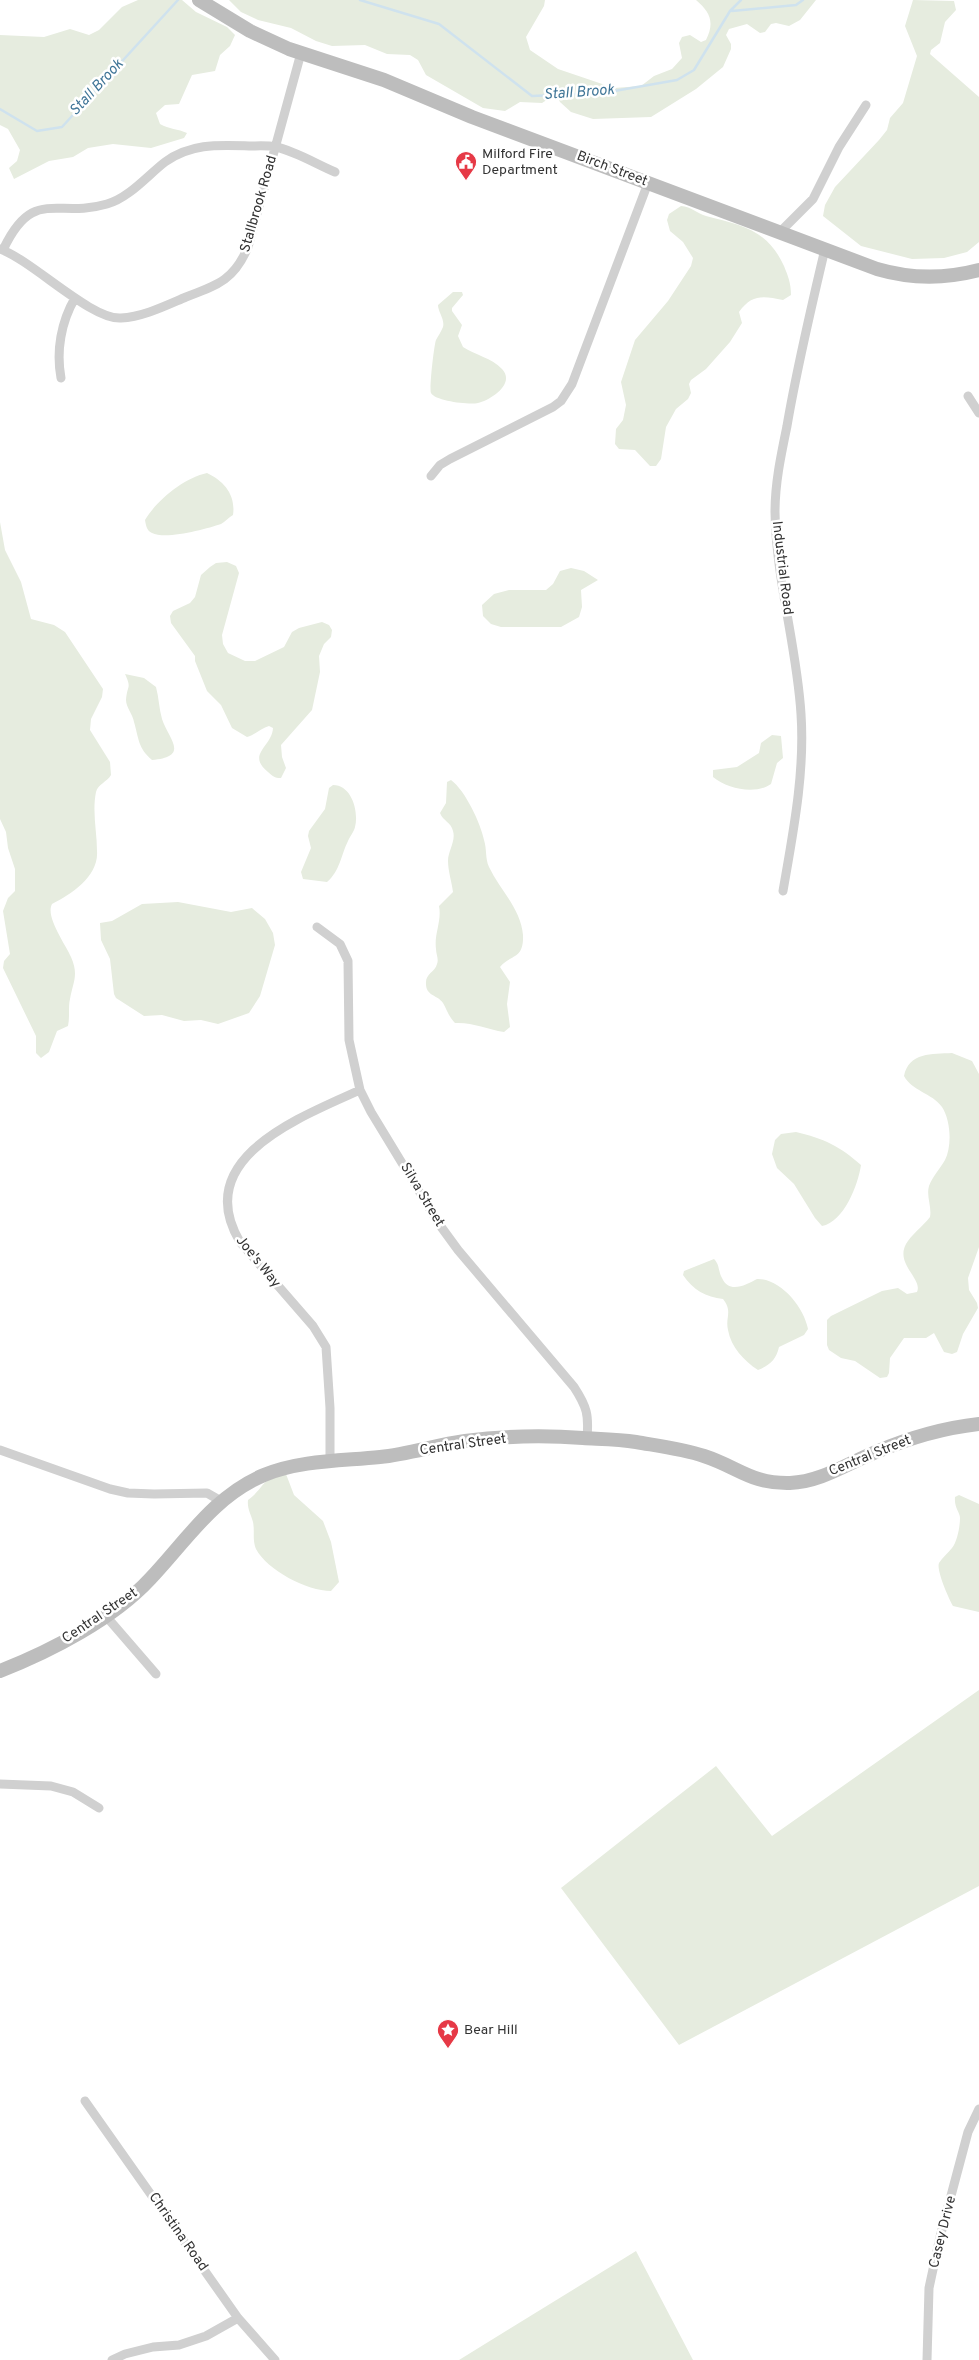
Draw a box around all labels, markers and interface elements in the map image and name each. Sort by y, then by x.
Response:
water label: Stall Brook [66,55,128,120]
water label: Stall Brook [543,81,615,105]
place label: Milford Fire Department [482,146,558,179]
street label: Birch Street [574,148,650,190]
public building icon: Milford Fire Department [454,150,478,181]
street label: Stallbrook Road [237,154,281,254]
street label: Industrial Road [768,520,796,616]
street label: Silva Street [396,1160,448,1230]
street label: Joe's Way [232,1233,284,1291]
street label: Central Street [419,1431,507,1459]
street label: Central Street [826,1432,914,1480]
street label: Central Street [59,1585,141,1647]
place icon: Bear Hill [436,2018,460,2049]
place label: Bear Hill [464,2022,518,2039]
street label: Christina Road [145,2189,211,2275]
street label: Casey Drive [926,2194,960,2270]

